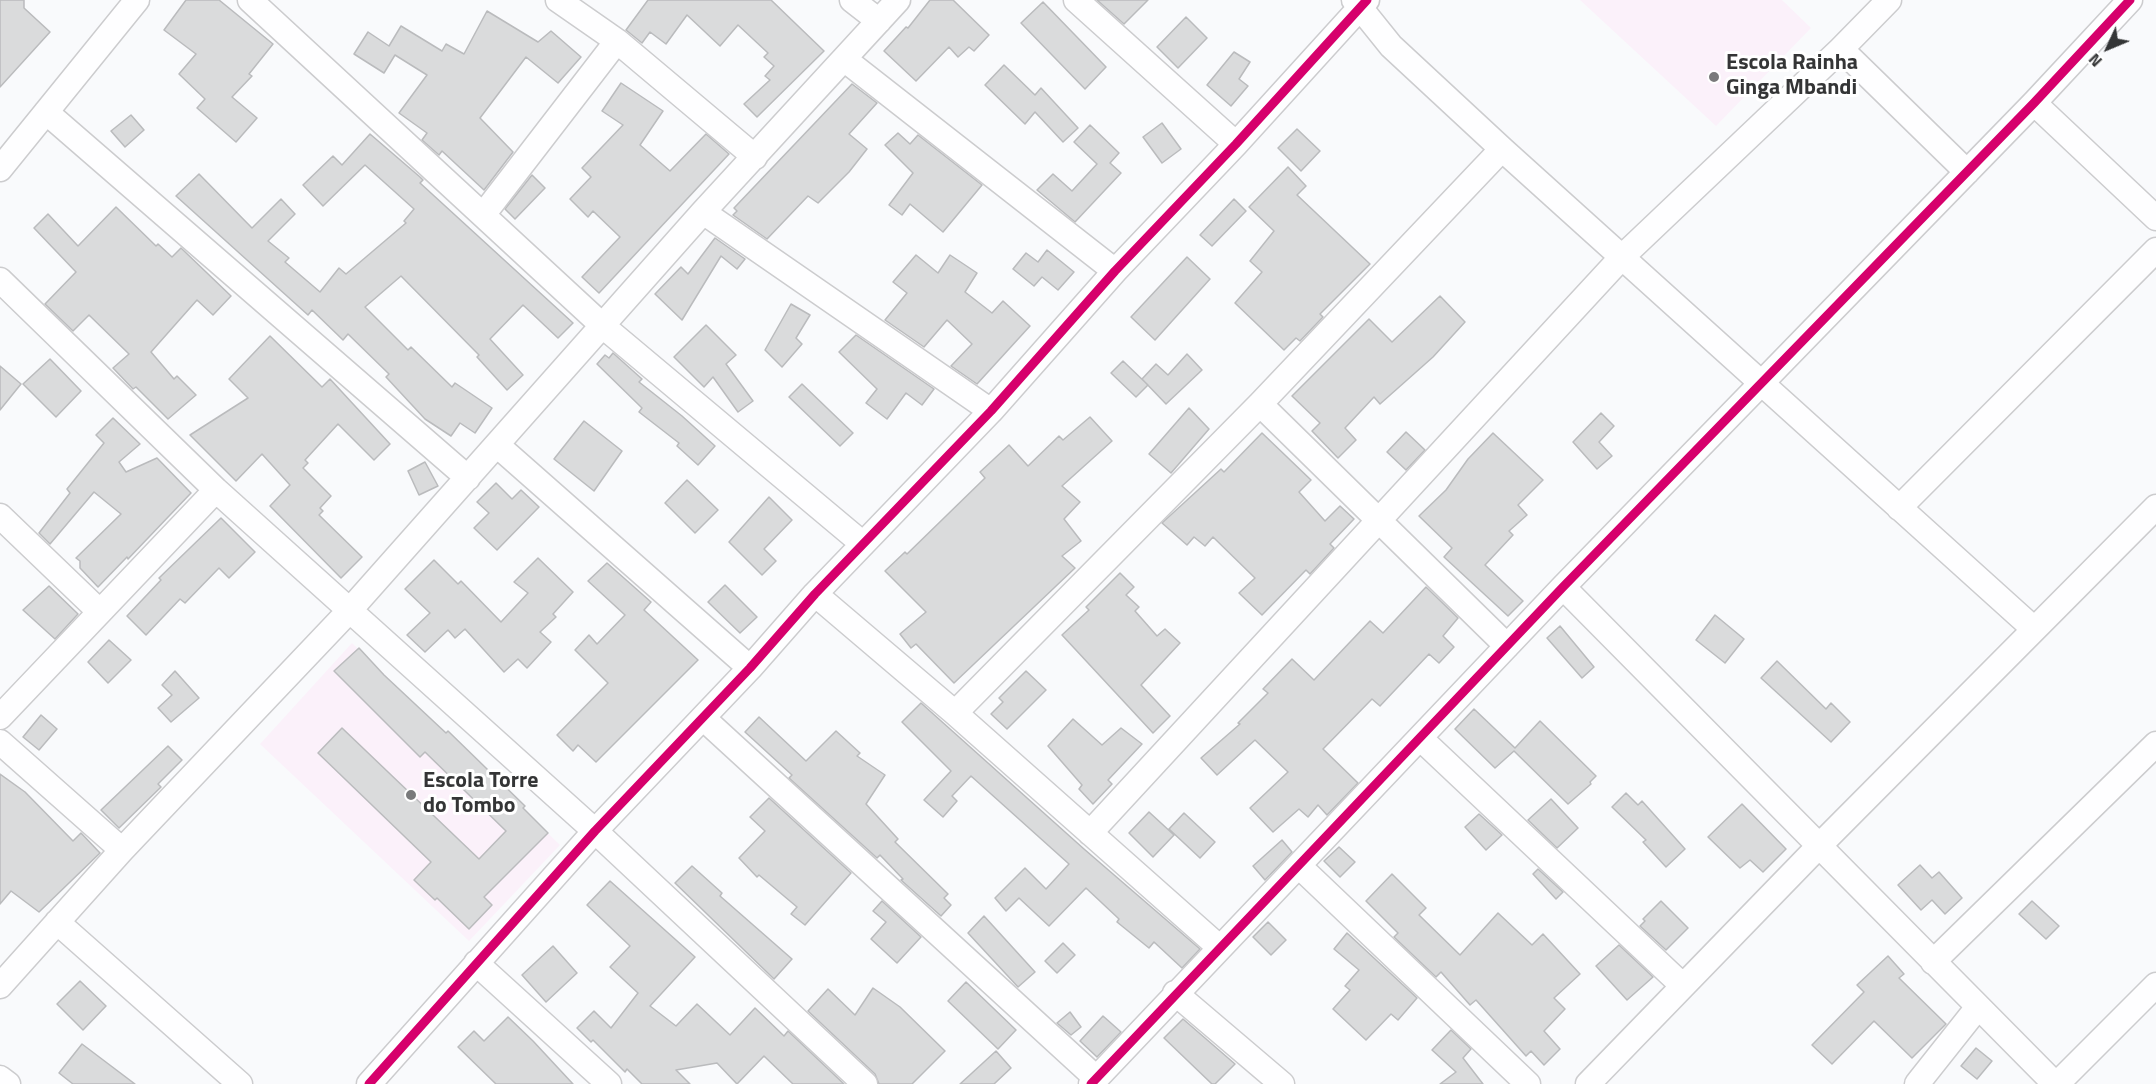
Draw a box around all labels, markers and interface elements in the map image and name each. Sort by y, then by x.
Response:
north arrow [2078,18,2138,78]
text: N [2083,48,2108,73]
place label: Escola Rainha Ginga Mbandi [1726,51,1858,102]
marker: Escola Rainha Ginga Mbandi [1707,70,1721,84]
place label: Escola Torre do Tombo [423,769,538,820]
marker: Escola Torre do Tombo [404,788,418,802]

